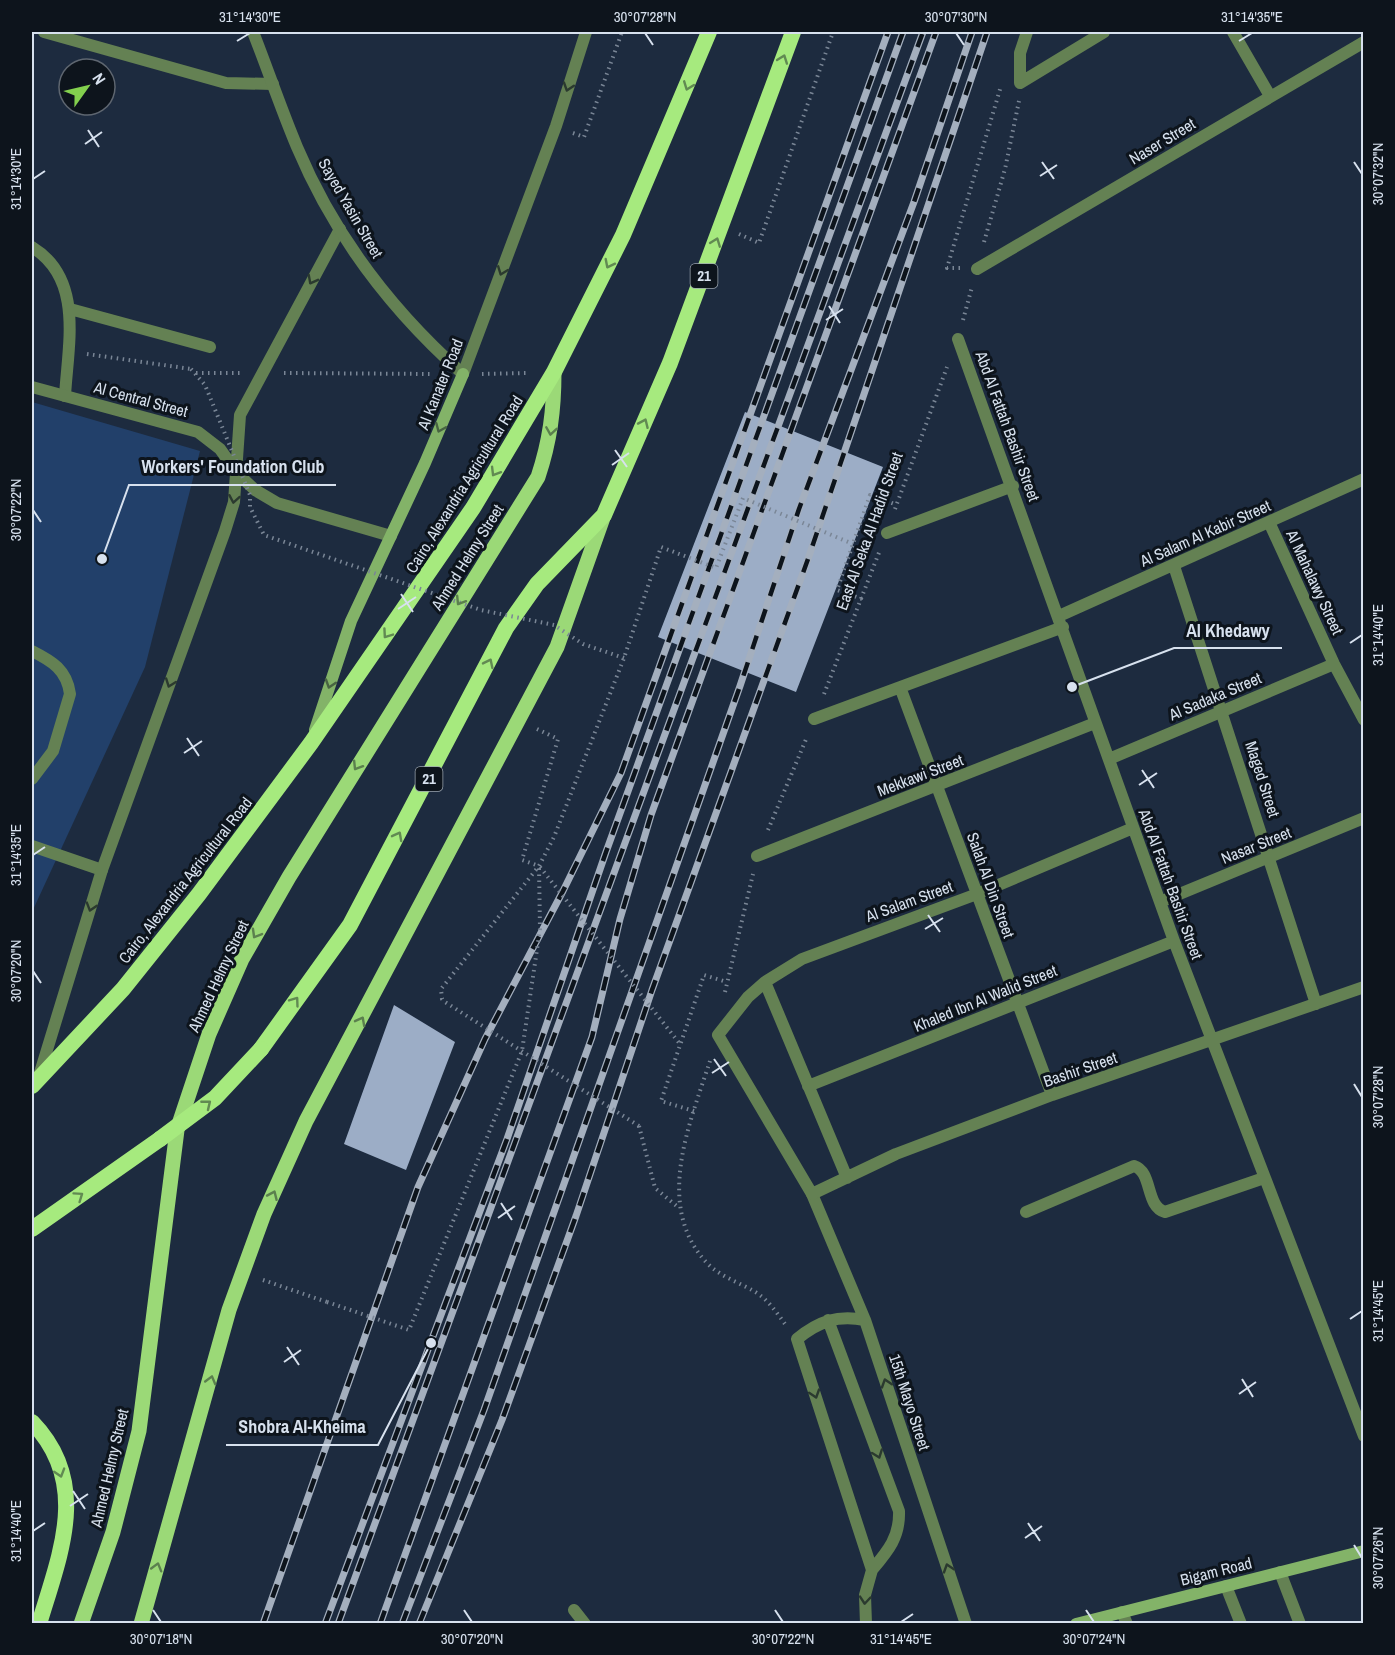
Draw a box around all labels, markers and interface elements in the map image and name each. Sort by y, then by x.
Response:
text: 31°14'30"E [219,6,281,27]
text: 30°07'28"N [614,6,676,27]
text: 30°07'30"N [925,6,987,27]
text: 31°14'35"E [1221,6,1283,27]
one-way arrow [776,54,788,65]
north arrow [57,57,117,117]
text: N [88,69,111,89]
one-way arrow [683,80,695,91]
one-way arrow [563,81,575,92]
street label: Naser Street [1125,112,1200,169]
text: 30°07'32"N [1367,143,1388,205]
text: 31°14'30"E [5,148,26,210]
street label: Sayed Yasin Street [314,154,389,262]
one-way arrow [709,237,721,248]
one-way arrow [604,258,616,269]
road number: 21 [690,264,718,288]
one-way arrow [496,265,509,275]
one-way arrow [308,274,319,285]
street label: Al Kanater Road [411,335,468,434]
street label: Abd Al Fattah Bashir Street [970,347,1046,504]
street label: Al Central Street [91,376,191,422]
street label: Cairo, Alexandria Agricultural Road [400,391,528,577]
one-way arrow [637,419,649,430]
one-way arrow [435,422,447,433]
one-way arrow [546,426,558,435]
callout: Workers' Foundation Club [129,449,336,485]
street label: East Al Seka Al Hadid Street [830,449,908,613]
text: Workers' Foundation Club [142,454,324,479]
one-way arrow [491,466,503,476]
text: 30°07'22"N [5,479,26,541]
one-way arrow [228,494,241,504]
street label: Al Salam Al Kabir Street [1135,494,1274,572]
street label: Ahmed Helmy Street [425,500,509,615]
street label: Al Mahalawy Street [1281,525,1349,638]
one-way arrow [456,595,468,605]
text: 31°14'40"E [1367,604,1388,666]
callout: Al Khedawy [1174,612,1282,648]
text: Al Khedawy [1186,618,1271,643]
one-way arrow [383,628,394,639]
one-way arrow [482,659,493,670]
street label: Al Sadaka Street [1164,667,1265,726]
one-way arrow [165,677,178,688]
one-way arrow [325,678,337,689]
street label: Maged Street [1240,738,1286,820]
street label: Mekkawi Street [874,748,966,801]
one-way arrow [353,760,364,771]
road number: 21 [416,767,442,791]
street label: Cairo, Alexandria Agricultural Road [113,792,257,968]
street label: Abd Al Fattah Bashir Street [1133,805,1209,962]
street label: Nasar Street [1218,821,1295,869]
text: 31°14'35"E [5,824,26,886]
street label: Salah Al Din Street [962,829,1020,941]
one-way arrow [391,831,403,842]
street label: Al Salam Street [861,875,956,927]
one-way arrow [86,901,98,911]
street label: Ahmed Helmy Street [182,916,254,1036]
one-way arrow [252,928,264,938]
text: 30°07'20"N [5,940,26,1002]
street label: Khaled Ibn Al Walid Street [910,959,1060,1037]
one-way arrow [288,997,299,1008]
one-way arrow [354,1017,365,1027]
street label: Bashir Street [1040,1046,1120,1092]
text: 30°07'28"N [1367,1066,1388,1128]
one-way arrow [200,1101,211,1112]
one-way arrow [265,1190,277,1201]
one-way arrow [73,1192,84,1203]
text: 31°14'45"E [1367,1280,1388,1342]
street label: 15th Mayo Street [884,1351,936,1453]
one-way arrow [203,1375,216,1385]
one-way arrow [881,1378,893,1389]
one-way arrow [807,1388,820,1399]
street label: Ahmed Helmy Street [84,1406,133,1530]
callout: Shobra Al-Kheima [226,1409,378,1445]
text: Shobra Al-Kheima [238,1414,366,1439]
one-way arrow [870,1448,883,1459]
one-way arrow [53,1467,65,1478]
text: 31°14'40"E [5,1500,26,1562]
text: 30°07'26"N [1367,1527,1388,1589]
street label: Bigam Road [1178,1552,1254,1590]
one-way arrow [150,1562,163,1572]
one-way arrow [942,1563,955,1574]
one-way arrow [859,1595,872,1605]
text: 30°07'18"N [130,1628,192,1649]
text: 30°07'20"N [441,1628,503,1649]
text: 30°07'22"N [752,1628,814,1649]
text: 31°14'45"E [870,1628,932,1649]
text: 30°07'24"N [1063,1628,1125,1649]

